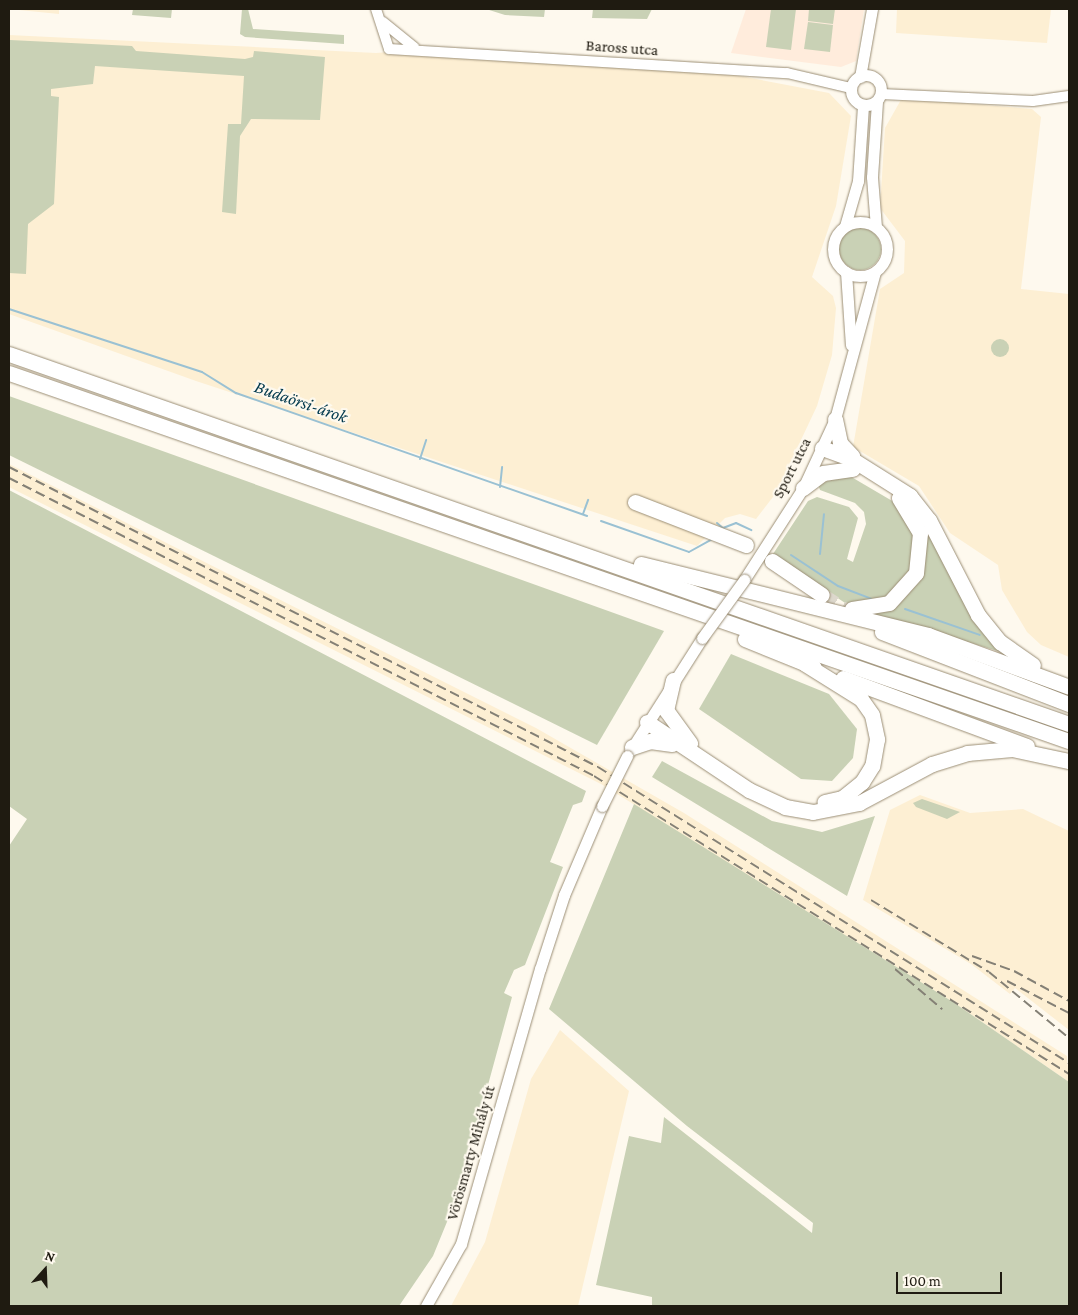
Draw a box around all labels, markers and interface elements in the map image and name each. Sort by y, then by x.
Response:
street label: Baross utca [585,36,659,60]
water label: Budaörsi-árok [252,376,350,428]
street label: Sport utca [769,434,815,502]
street label: Vörösmarty Mihály út [443,1083,499,1223]
north arrow [20,1245,70,1295]
text: N [43,1247,57,1265]
scale bar [898,1262,1004,1294]
text: 100 m [904,1273,941,1289]

